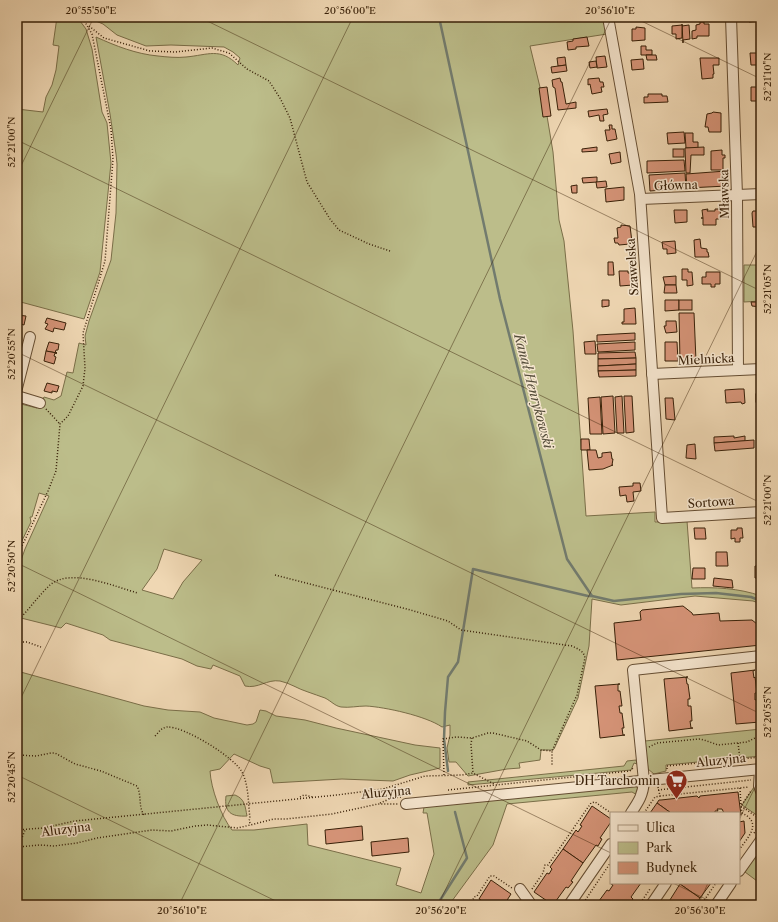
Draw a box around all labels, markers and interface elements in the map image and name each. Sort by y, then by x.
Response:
text: 20°55'50"E [66,4,116,17]
text: 20°56'00"E [324,4,376,17]
text: 20°56'10"E [585,4,635,17]
text: 52°21'10"N [761,53,774,102]
text: 52°21'00"N [5,116,18,168]
street label: Mławska [716,168,732,219]
street label: Główna [654,177,699,193]
street label: Szawelska [622,237,641,296]
text: 52°21'05"N [761,264,774,314]
text: 52°20'55"N [5,328,18,380]
water label: Kanał Henrykowski [511,331,557,451]
street label: Mielnicka [677,350,735,368]
text: 52°21'00"N [761,474,774,526]
street label: Sortowa [687,493,736,511]
text: 52°20'50"N [5,540,18,592]
text: 52°20'55"N [761,686,774,738]
street label: Aluzyjna [694,750,747,770]
text: 52°20'45"N [5,751,18,803]
supermarket icon: DH Tarchomin [663,767,689,800]
place label: DH Tarchomin [575,773,660,788]
street label: Aluzyjna [359,782,412,802]
legend [610,812,740,884]
street label: Aluzyjna [39,818,92,840]
text: Ulica [646,820,676,835]
text: Park [646,840,673,855]
text: Budynek [646,860,698,875]
text: 20°56'10"E [157,904,207,917]
text: 20°56'20"E [415,904,467,917]
text: 20°56'30"E [674,904,726,917]

